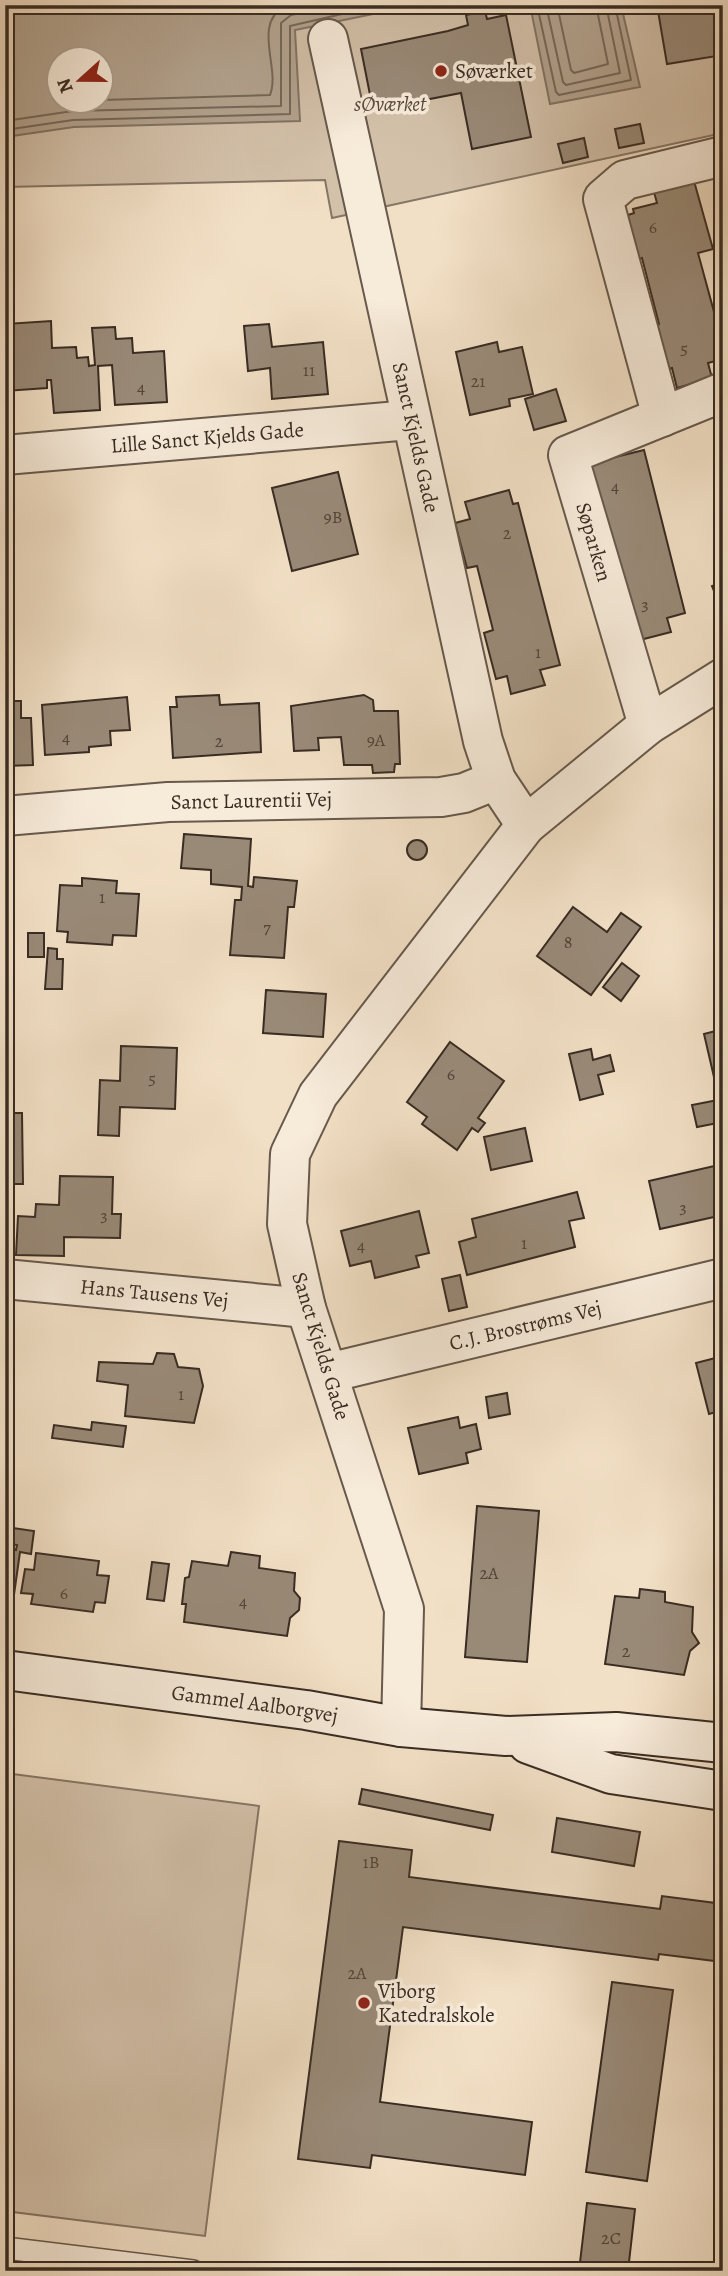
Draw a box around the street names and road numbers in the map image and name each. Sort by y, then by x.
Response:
street label: Sanct Kjelds Gade [386,360,446,515]
street label: Lille Sanct Kjelds Gade [110,415,305,460]
street label: Søparken [569,499,619,585]
street label: Sanct Laurentii Vej [170,785,332,816]
street label: Sanct Kjelds Gade [285,1269,357,1423]
street label: Hans Tausens Vej [79,1272,230,1314]
street label: C.J. Brostrøms Vej [446,1294,604,1357]
street label: Gammel Aalborgvej [170,1678,340,1729]

